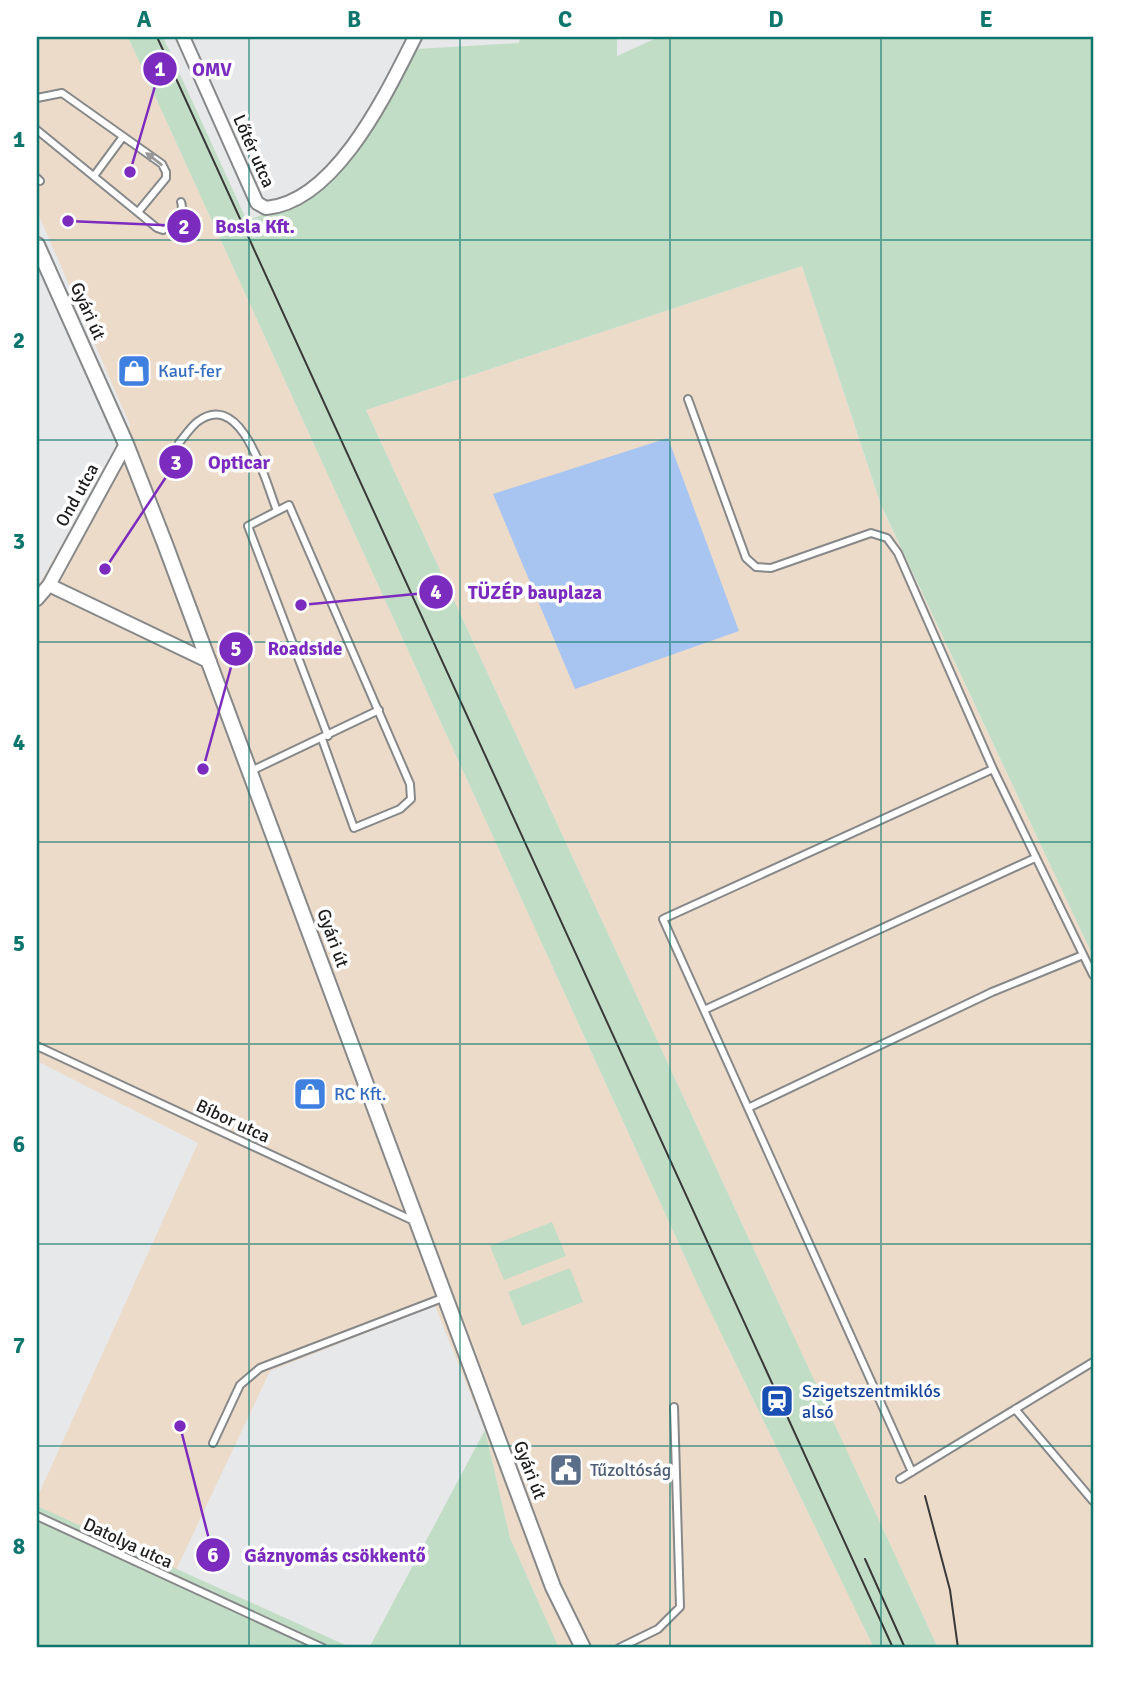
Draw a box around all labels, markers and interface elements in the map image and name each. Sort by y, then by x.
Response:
text: A [137,5,152,34]
text: B [347,5,361,34]
text: C [558,5,572,34]
text: D [768,5,784,34]
text: E [979,5,993,34]
callout: OMV [143,49,246,89]
text: 1 [154,56,166,82]
text: OMV [192,58,232,82]
street label: Lőtér utca [228,111,280,191]
text: 1 [13,125,25,154]
one-way arrow [146,152,164,167]
callout: Bosla Kft. [166,206,309,246]
text: 2 [178,214,190,240]
text: Bosla Kft. [215,215,295,239]
street label: Gyári út [66,279,110,343]
text: 2 [13,326,25,355]
shop icon: Kauf-fer [115,352,153,390]
place label: Kauf-fer [158,360,222,382]
callout: Opticar [159,442,284,482]
text: 3 [170,450,182,476]
text: Opticar [208,451,270,475]
street label: Ond utca [51,460,103,530]
text: 3 [13,527,25,556]
callout: TÜZÉP bauplaza [419,572,616,612]
text: 4 [430,579,442,605]
text: TÜZÉP bauplaza [468,581,602,605]
callout: Roadside [219,629,357,669]
text: 5 [230,636,242,662]
text: Roadside [267,637,343,661]
text: 4 [13,728,25,757]
street label: Gyári út [312,906,354,970]
text: 5 [13,929,25,958]
shop icon: RC Kft. [291,1075,329,1113]
place label: RC Kft. [334,1083,386,1105]
street label: Bíbor utca [193,1094,273,1148]
text: 6 [13,1130,25,1159]
text: 7 [13,1331,25,1360]
place label: Szigetszentmiklós alsó [802,1380,941,1423]
station icon: Szigetszentmiklós alsó [758,1382,796,1420]
street label: Gyári út [509,1438,551,1502]
public building icon: Tűzoltóság [547,1451,585,1489]
place label: Tűzoltóság [590,1459,671,1481]
street label: Datolya utca [80,1513,176,1573]
text: 8 [13,1532,25,1561]
callout: Gáznyomás csökkentő [195,1535,440,1575]
text: 6 [207,1542,219,1568]
text: Gáznyomás csökkentő [244,1544,426,1568]

